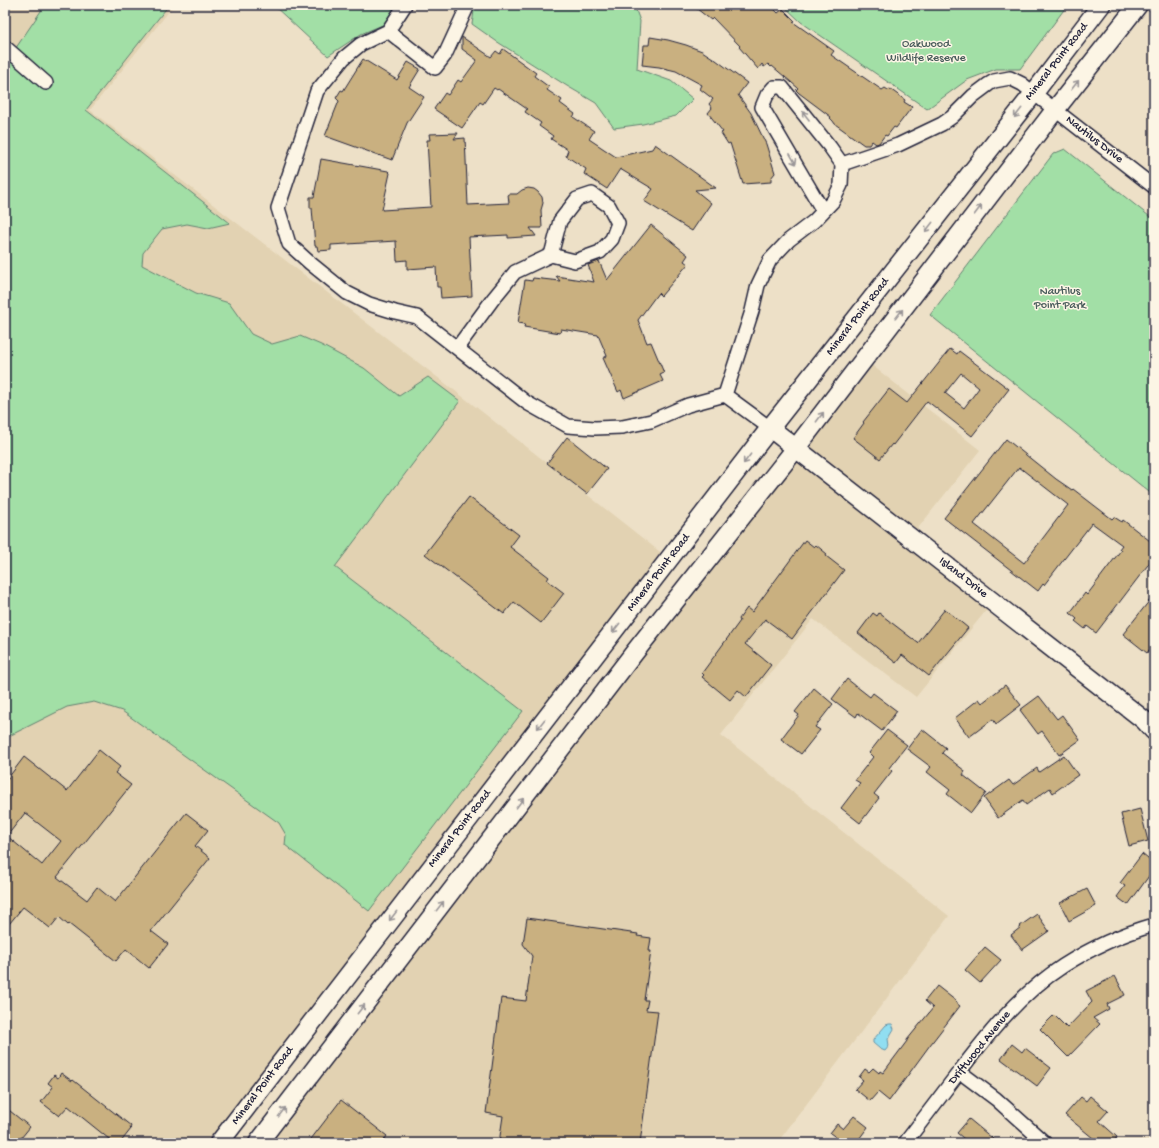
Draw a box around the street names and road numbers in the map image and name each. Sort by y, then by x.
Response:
street label: Mineral Point Road [1022,20,1092,103]
street label: Nautilus Drive [1062,113,1126,167]
street label: Mineral Point Road [823,275,893,358]
street label: Mineral Point Road [624,531,694,614]
street label: Island Drive [936,555,991,602]
street label: Mineral Point Road [425,787,495,870]
street label: Driftwood Avenue [945,1008,1015,1089]
street label: Mineral Point Road [229,1043,298,1128]

